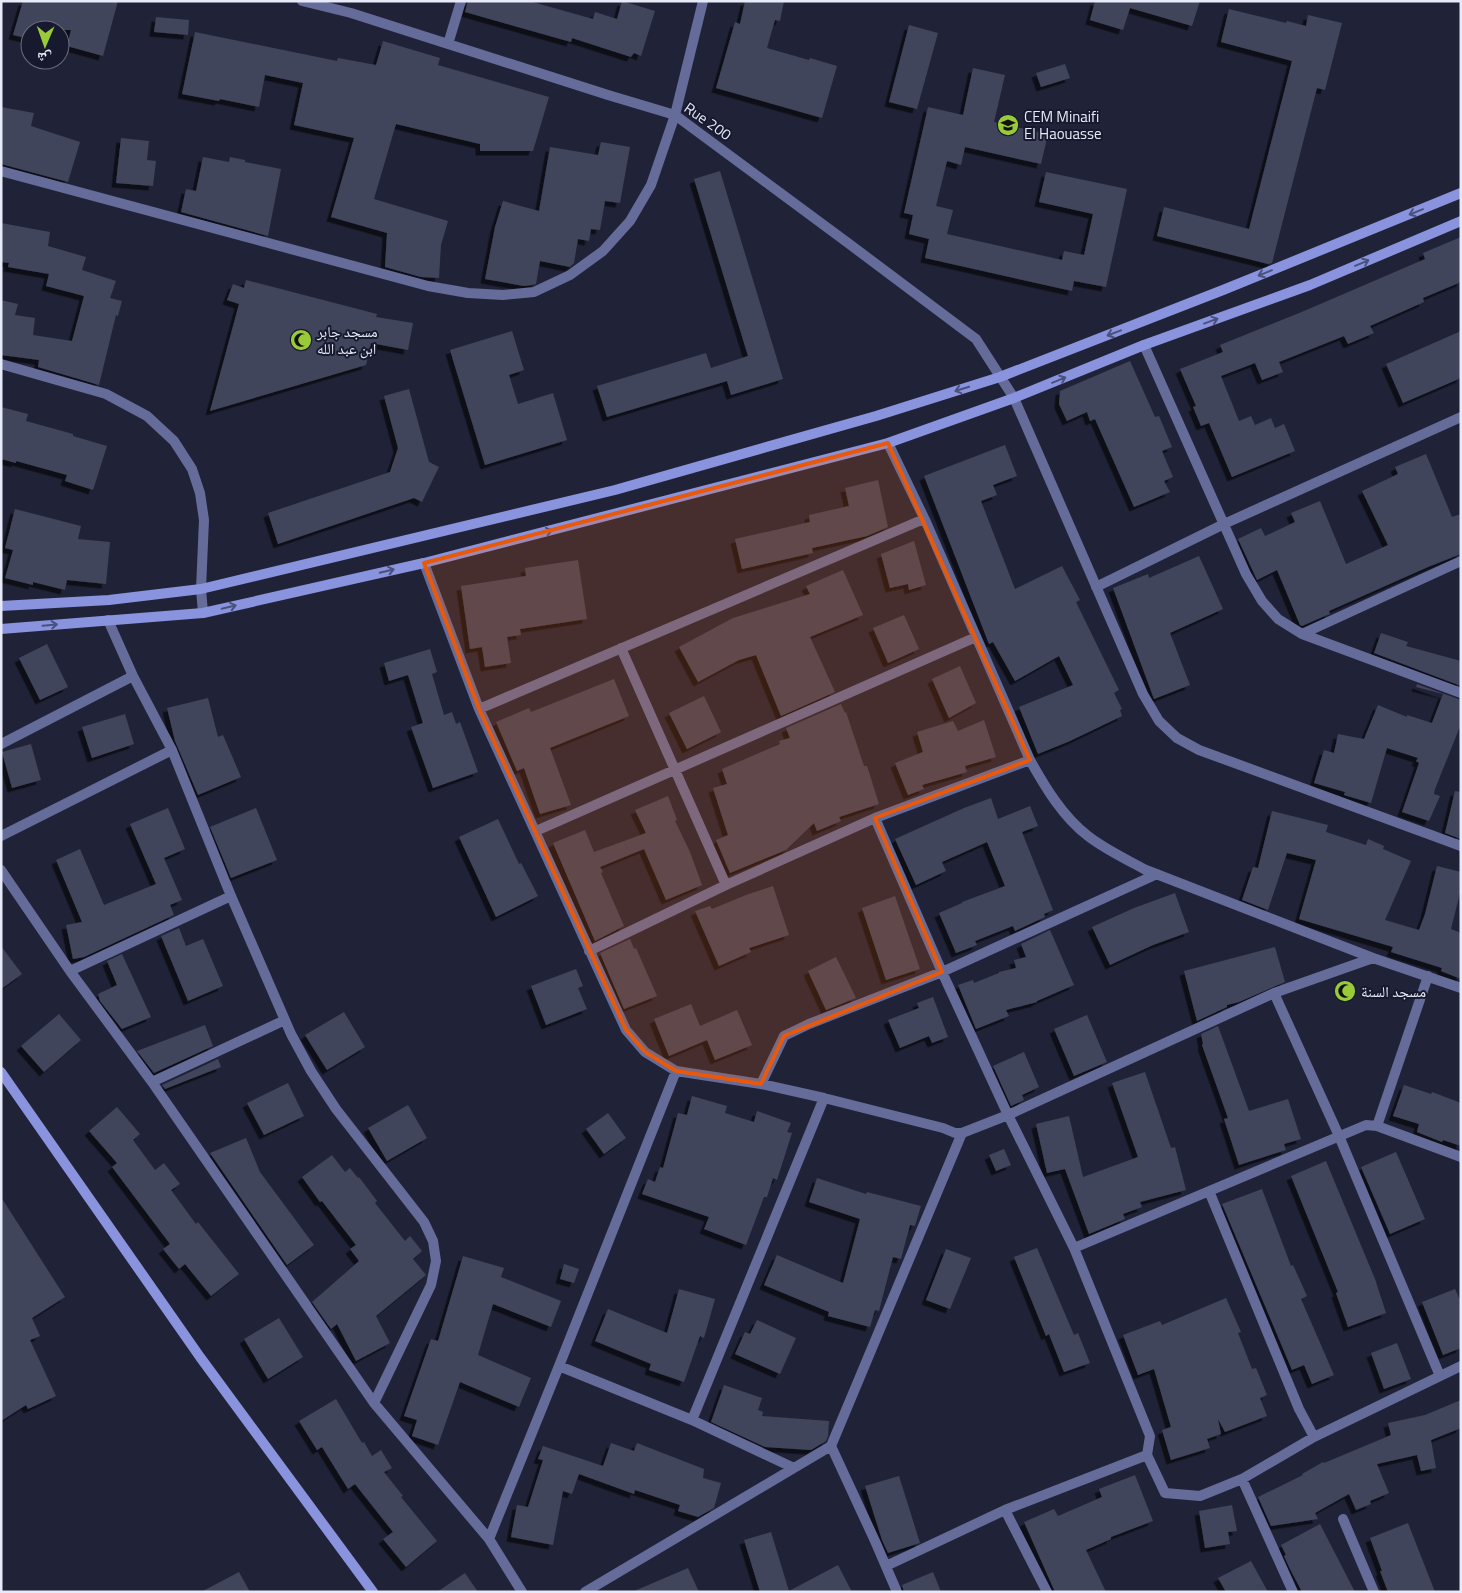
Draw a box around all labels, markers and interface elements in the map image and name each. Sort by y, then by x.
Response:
north arrow [20,20,70,70]
text: ش [37,48,52,69]
street label: Rue 200 [680,96,736,146]
place label: CEM Minaifi El Haouasse [1024,105,1102,145]
school or university icon: CEM Minaifi El Haouasse [996,113,1020,137]
one-way arrow [1409,208,1424,217]
one-way arrow [1354,257,1369,267]
one-way arrow [1258,269,1273,278]
one-way arrow [1202,316,1218,325]
place label: مسجد جابر ابن عبد الله [316,320,378,360]
mosque icon: مسجد جابر ابن عبد الله [289,328,313,352]
one-way arrow [1107,328,1122,338]
one-way arrow [1051,374,1066,384]
one-way arrow [954,385,970,395]
one-way arrow [536,527,552,536]
one-way arrow [379,566,395,576]
one-way arrow [220,602,236,611]
one-way arrow [42,620,58,629]
mosque icon: مسجد السنة [1333,979,1357,1003]
place label: مسجد السنة [1361,980,1426,1003]

